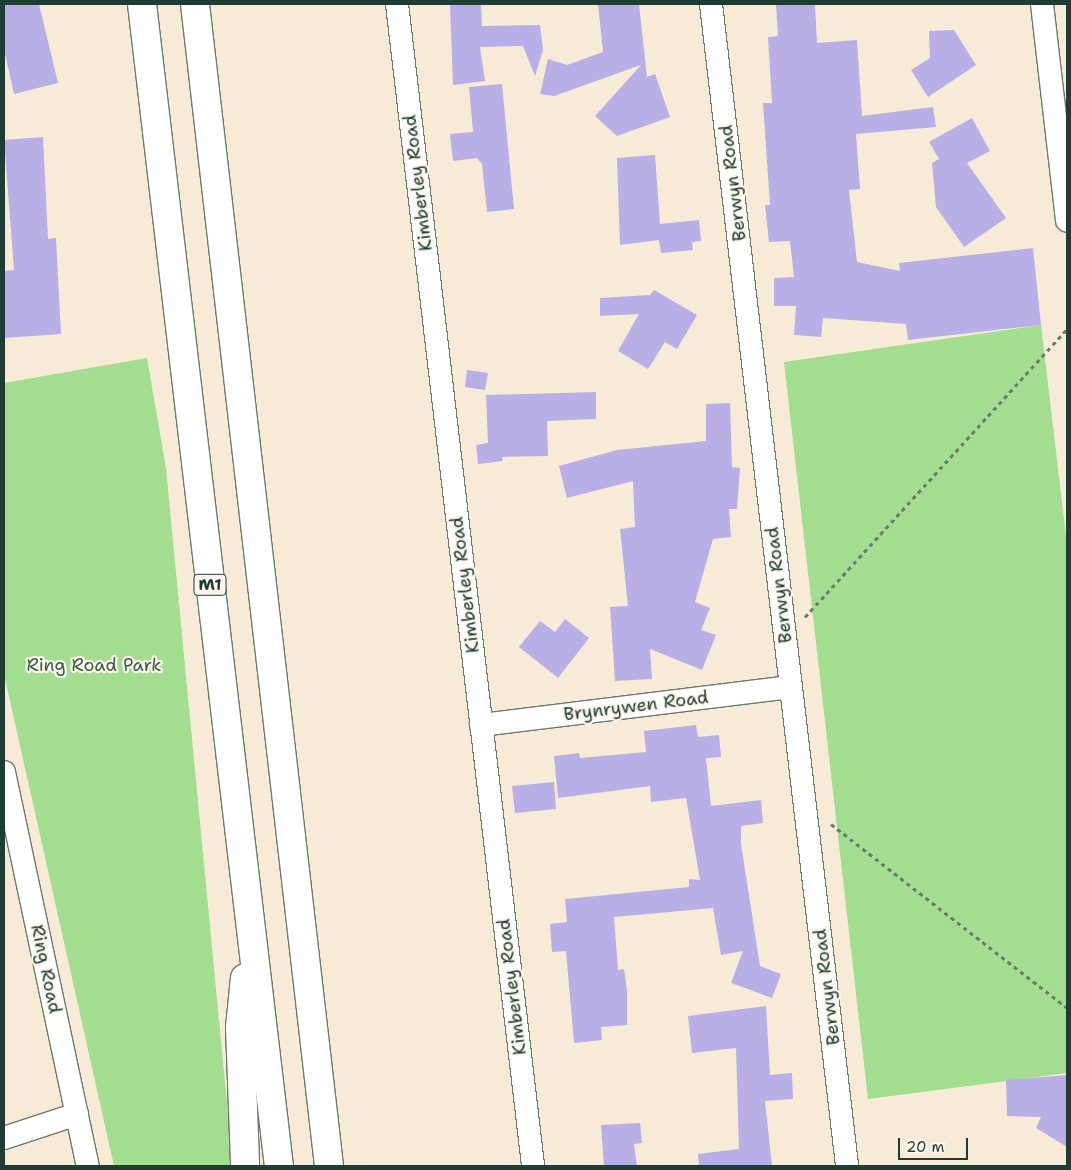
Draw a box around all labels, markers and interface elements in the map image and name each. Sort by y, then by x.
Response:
street label: Kimberley Road [399,114,437,252]
street label: Berwyn Road [715,124,751,242]
street label: Kimberley Road [446,516,484,654]
street label: Berwyn Road [761,526,797,644]
road number: M1 [192,572,228,598]
park label: Ring Road Park [26,654,162,676]
street label: Brynrywen Road [562,686,710,726]
street label: Kimberley Road [493,918,531,1056]
street label: Ring Road [26,923,66,1015]
street label: Berwyn Road [809,928,845,1046]
scale bar [901,1128,971,1160]
text: 20 m [906,1137,945,1157]

